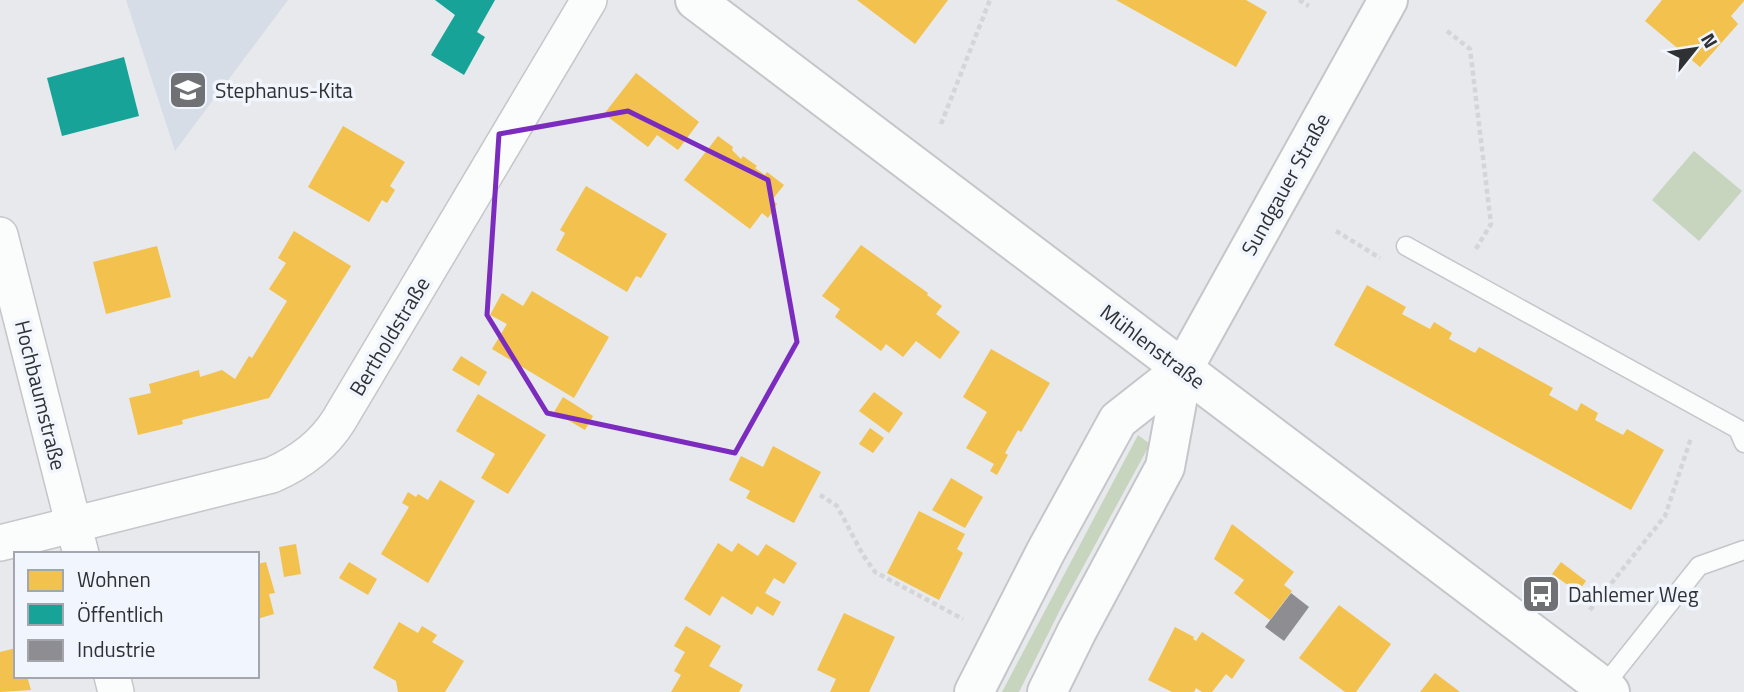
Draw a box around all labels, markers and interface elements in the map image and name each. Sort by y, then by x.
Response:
north arrow [1660,14,1730,84]
text: N [1694,27,1726,53]
school or university icon: Stephanus-Kita [167,69,209,111]
place label: Stephanus-Kita [215,74,353,106]
street label: Sundgauer Straße [1232,107,1338,261]
street label: Bertholdstraße [341,270,437,402]
street label: Mühlenstraße [1094,296,1212,396]
street label: Hochbaumstraße [7,317,75,473]
legend [14,552,259,678]
text: Wohnen [77,563,151,595]
bus stop icon: Dahlemer Weg [1520,573,1562,615]
place label: Dahlemer Weg [1568,578,1699,610]
text: Öffentlich [77,598,164,630]
text: Industrie [77,633,155,665]

